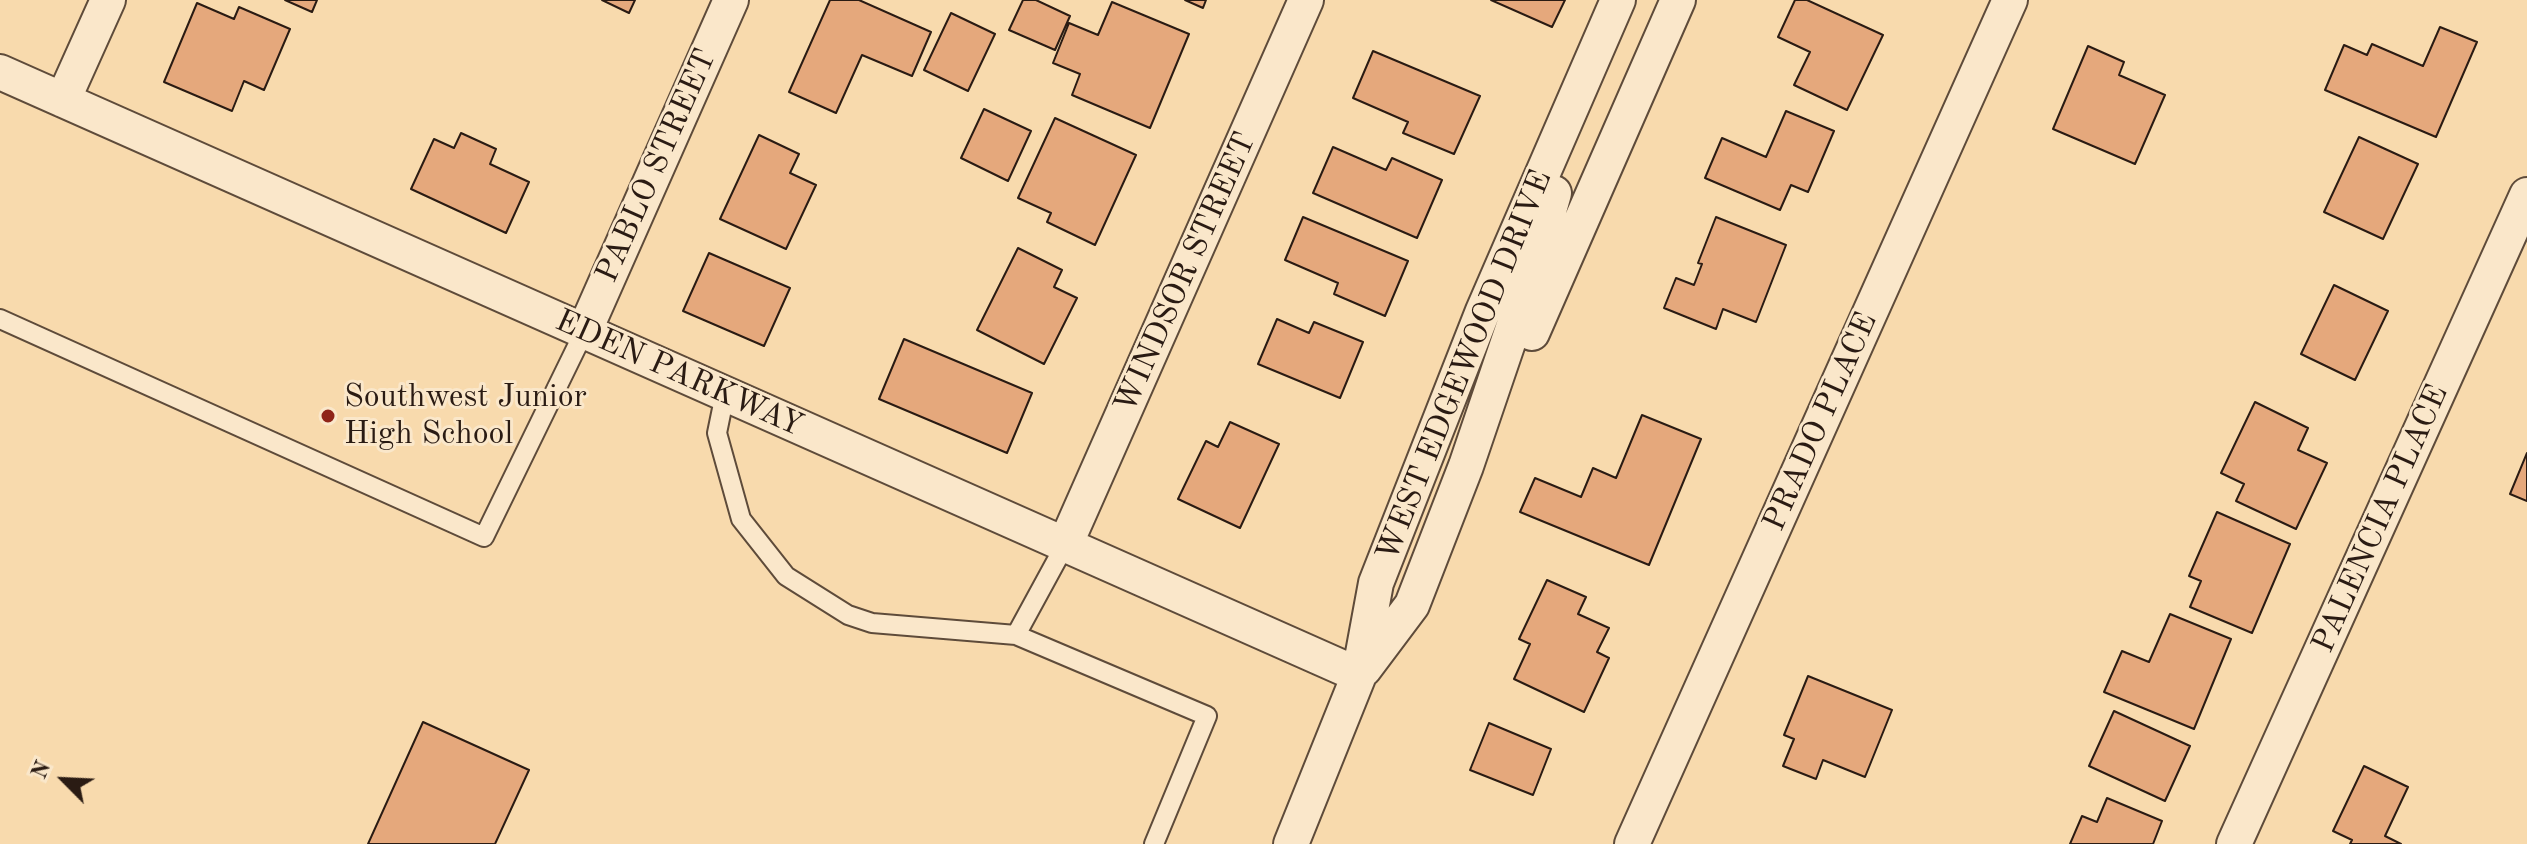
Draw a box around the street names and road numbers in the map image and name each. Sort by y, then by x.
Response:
street label: PABLO STREET [588,43,726,289]
street label: WINDSOR STREET [1107,127,1265,419]
street label: WEST EDGEWOOD DRIVE [1369,165,1561,567]
street label: EDEN PARKWAY [549,302,809,446]
street label: PRADO PLACE [1756,307,1886,537]
street label: PALENCIA PLACE [2305,379,2457,659]

